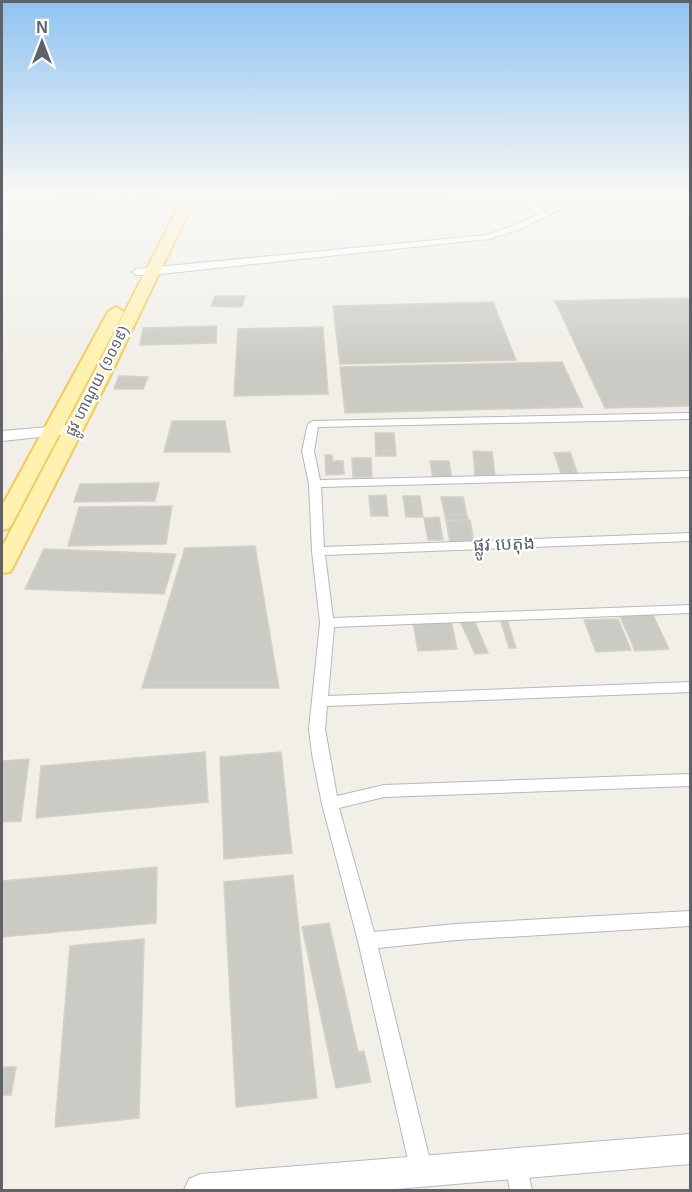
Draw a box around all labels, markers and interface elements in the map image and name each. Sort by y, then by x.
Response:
north arrow [12,12,72,72]
text: N [36,19,48,36]
street label: ផ្លូវ ហាណូយ (១០១៩) [61,323,137,441]
street label: ផ្លូវ បេតុង [473,533,535,561]

